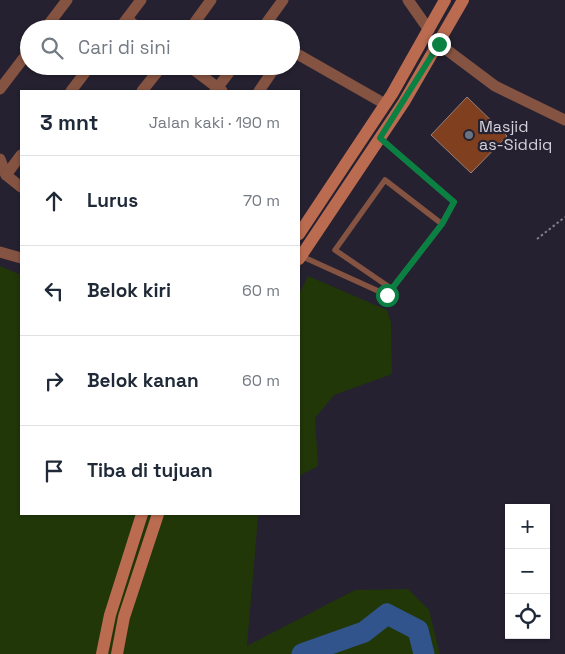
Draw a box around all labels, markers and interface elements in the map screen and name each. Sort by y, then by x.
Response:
search box [20,20,300,75]
route end [428,33,451,56]
icon: search [38,34,66,62]
text: Cari di sini [78,35,171,60]
text: 3 mnt [40,109,98,136]
text: Jalan kaki · 190 m [149,112,280,133]
place label: Masjid as-Siddiq [479,116,552,155]
marker: Masjid as-Siddiq [463,129,475,141]
icon: ahead [40,187,68,215]
text: Lurus [87,188,138,213]
text: 70 m [243,190,280,211]
icon: left [40,277,68,305]
text: Belok kiri [87,278,171,303]
text: 60 m [242,280,280,301]
route start [376,284,399,307]
icon: right [40,367,68,395]
text: Belok kanan [87,368,199,393]
text: 60 m [242,370,280,391]
icon: arrive [40,457,68,485]
text: Tiba di tujuan [87,458,213,483]
map controls [505,504,550,639]
button: + [505,504,550,549]
button: − [505,549,550,594]
button: locate [505,594,550,639]

